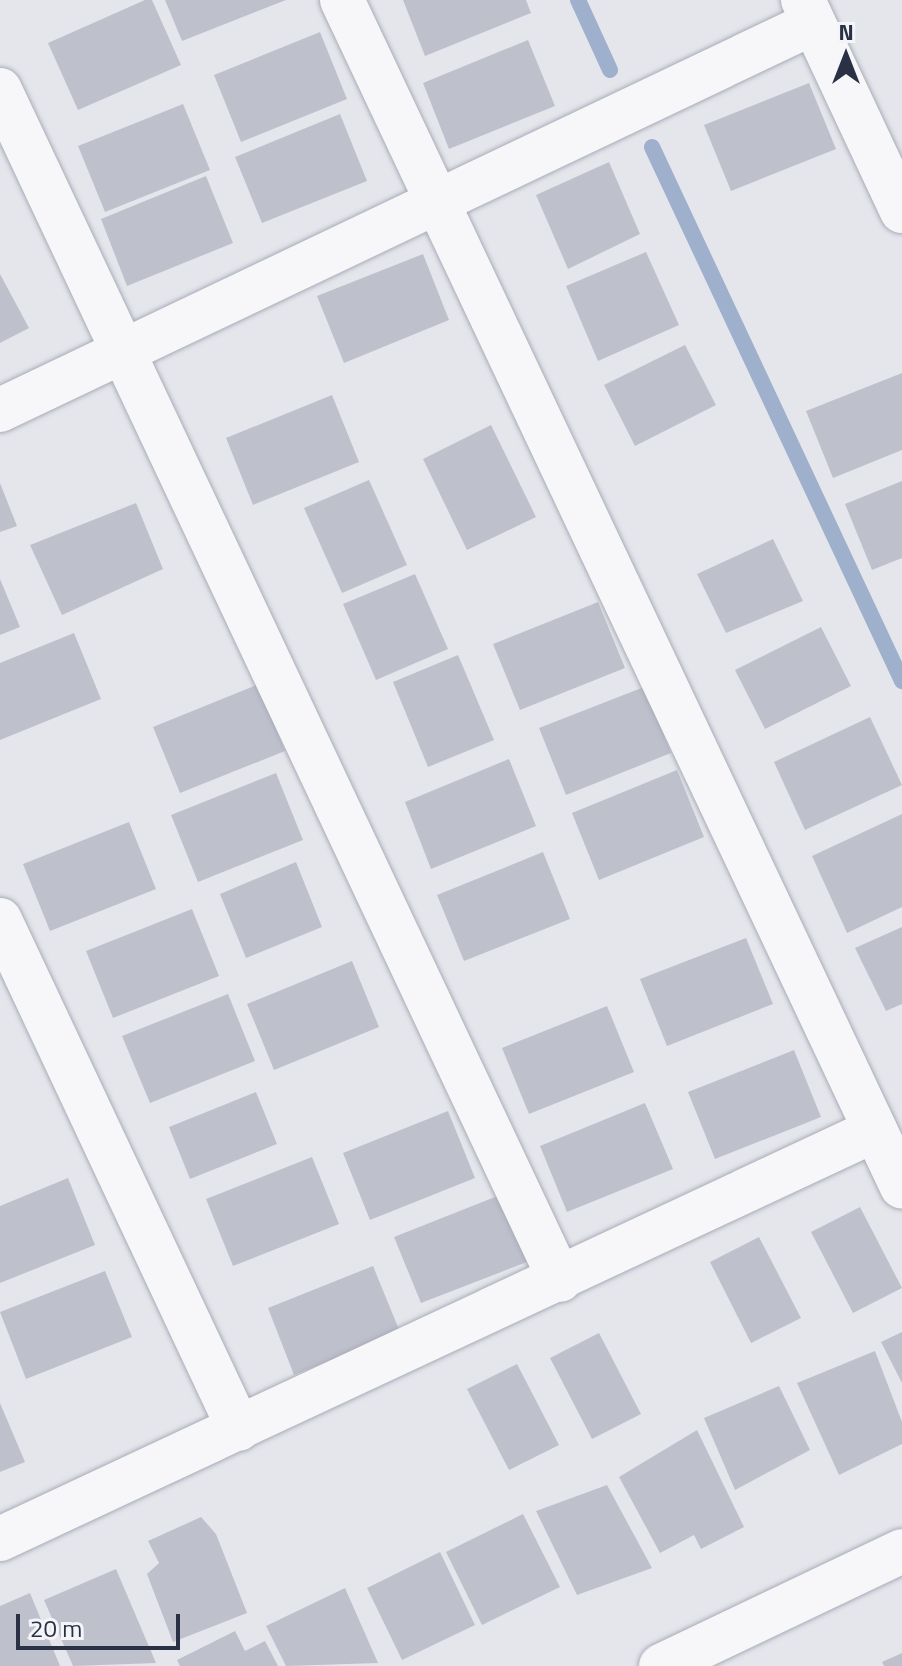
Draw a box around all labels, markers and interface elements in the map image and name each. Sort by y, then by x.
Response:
text: N [838,15,854,49]
north arrow [806,16,886,96]
scale bar [20,1598,184,1648]
text: 20 m [30,1610,82,1646]

